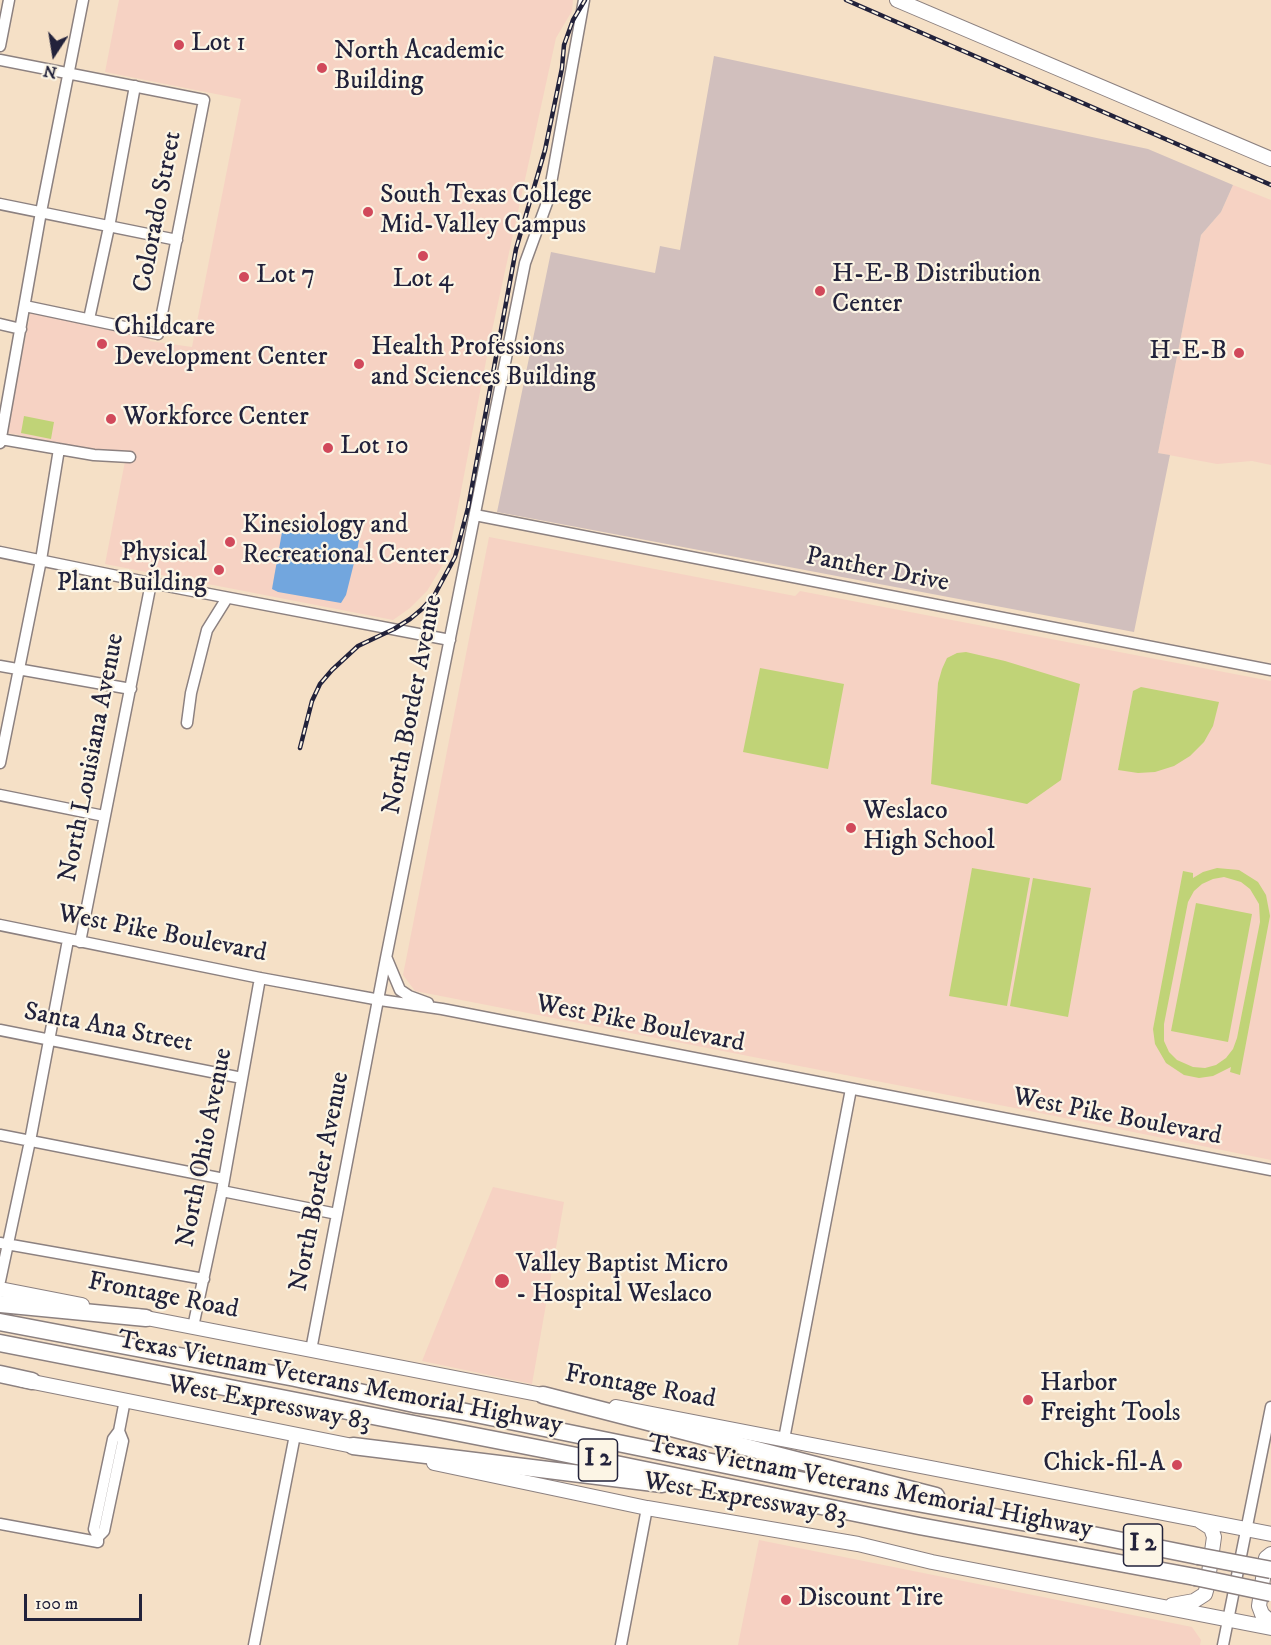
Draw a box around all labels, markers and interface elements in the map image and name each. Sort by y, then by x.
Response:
north arrow [24,24,84,84]
place label: Lot 1 [191,29,246,61]
place label: North Academic Building [334,37,505,98]
marker: Lot 1 [172,38,186,52]
text: N [42,60,59,83]
marker: North Academic Building [315,61,329,75]
street label: Colorado Street [128,129,190,295]
place label: South Texas College Mid-Valley Campus [380,181,592,243]
marker: South Texas College Mid-Valley Campus [361,205,375,219]
marker: Lot 4 [416,249,430,263]
place label: H-E-B Distribution Center [832,260,1041,322]
place label: Lot 7 [256,261,315,293]
place label: Lot 4 [393,265,453,297]
marker: Lot 7 [237,270,251,284]
marker: H-E-B Distribution Center [813,284,827,298]
place label: Childcare Development Center [114,313,328,374]
place label: Health Professions and Sciences Building [371,333,596,394]
marker: Childcare Development Center [95,337,109,351]
place label: H-E-B [1149,337,1227,369]
marker: H-E-B [1232,346,1246,360]
marker: Health Professions and Sciences Building [352,357,366,371]
place label: Workforce Center [123,403,309,435]
marker: Workforce Center [104,412,118,426]
place label: Lot 10 [340,432,409,464]
marker: Lot 10 [321,441,335,455]
place label: Kinesiology and Recreational Center [242,511,449,572]
marker: Kinesiology and Recreational Center [223,535,237,549]
place label: Physical Plant Building [56,539,207,600]
street label: Panther Drive [803,542,951,600]
marker: Physical Plant Building [212,563,226,577]
street label: North Border Avenue [377,593,451,817]
street label: North Louisiana Avenue [54,631,132,885]
place label: Weslaco High School [863,797,995,858]
marker: Weslaco High School [844,821,858,835]
street label: West Pike Boulevard [55,899,269,971]
street label: West Pike Boulevard [533,989,747,1061]
street label: Santa Ana Street [21,997,195,1061]
street label: North Ohio Avenue [171,1046,241,1250]
street label: North Border Avenue [284,1070,358,1294]
street label: West Pike Boulevard [1010,1082,1224,1154]
place label: Valley Baptist Micro - Hospital Weslaco [516,1250,728,1312]
street label: Frontage Road [85,1267,241,1327]
marker: Valley Baptist Micro - Hospital Weslaco [493,1272,511,1290]
street label: Texas Vietnam Veterans Memorial Highway [115,1325,565,1443]
street label: Frontage Road [562,1359,718,1417]
place label: Harbor Freight Tools [1040,1369,1180,1430]
street label: West Expressway 83 [165,1370,373,1440]
marker: Harbor Freight Tools [1021,1393,1035,1407]
street label: Texas Vietnam Veterans Memorial Highway [645,1429,1095,1547]
road number: I 2 [578,1439,618,1481]
place label: Chick-fil-A [1043,1449,1165,1481]
marker: Chick-fil-A [1170,1458,1184,1472]
street label: West Expressway 83 [641,1467,849,1533]
road number: I 2 [1124,1524,1162,1566]
scale bar [27,1582,146,1620]
place label: Discount Tire [798,1584,943,1616]
text: 100 m [35,1593,78,1615]
marker: Discount Tire [779,1593,793,1607]

